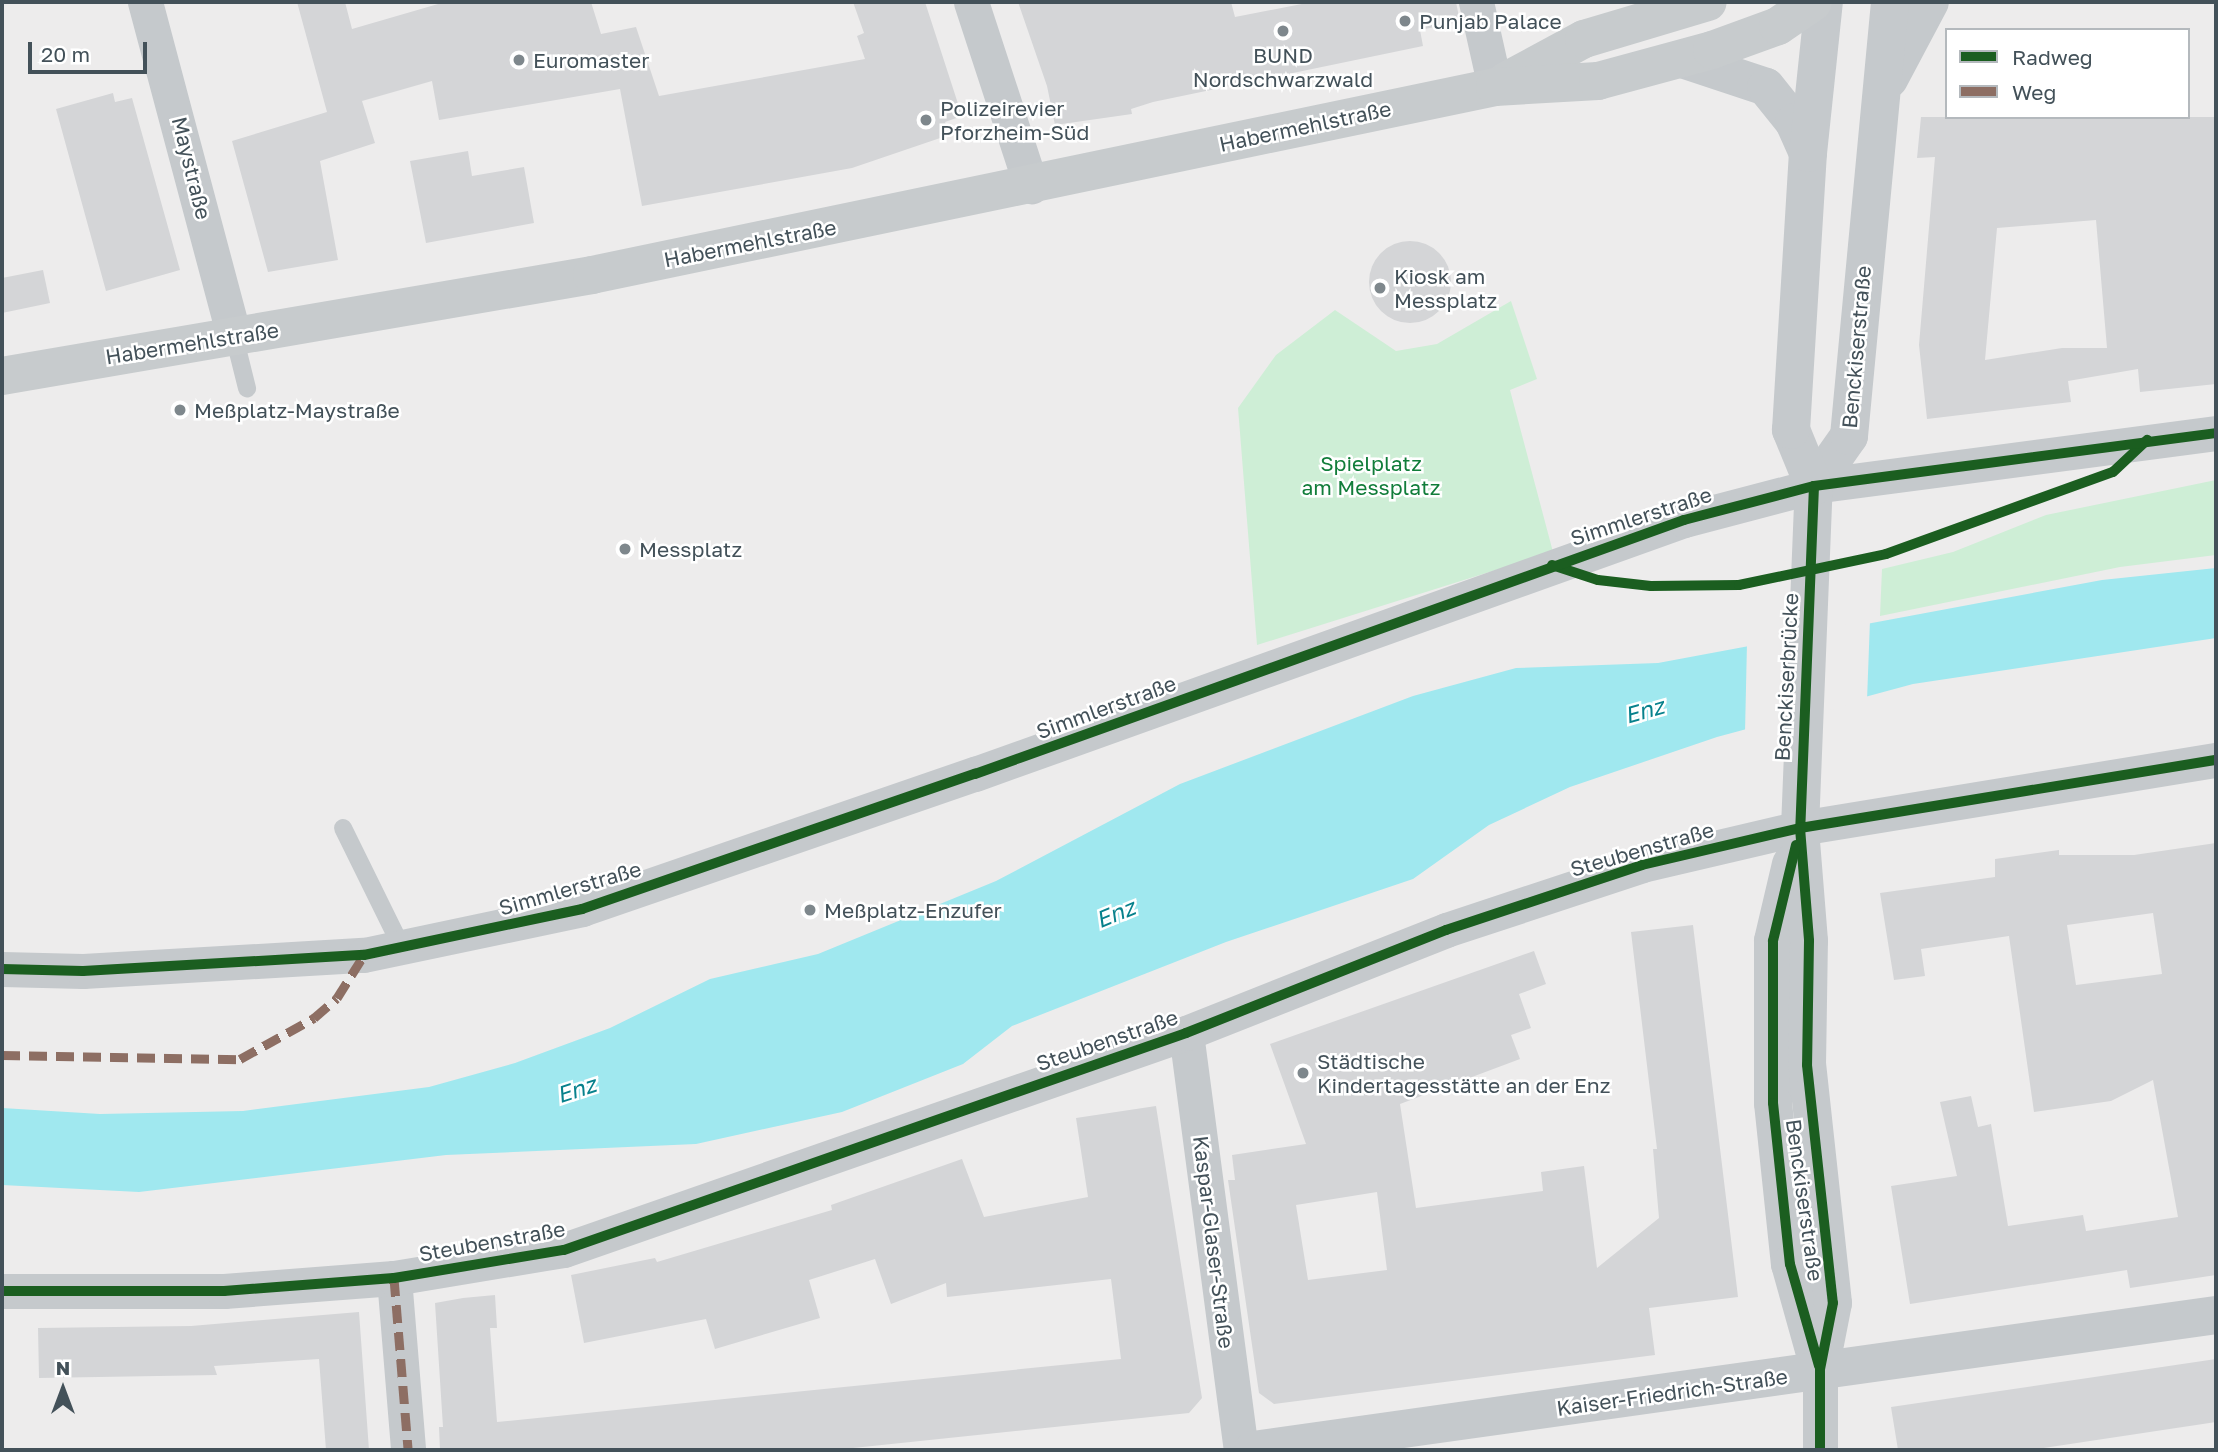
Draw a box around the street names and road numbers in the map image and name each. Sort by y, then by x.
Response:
street label: Habermehlstraße [1217,95,1393,157]
street label: Maystraße [167,114,217,222]
street label: Habermehlstraße [662,214,838,272]
street label: Benckiserstraße [1836,265,1876,429]
street label: Habermehlstraße [103,317,281,369]
street label: Simmlerstraße [1567,481,1715,551]
street label: Benckiserbrücke [1769,592,1803,762]
street label: Simmlerstraße [1033,670,1179,744]
street label: Steubenstraße [1567,816,1717,882]
street label: Simmlerstraße [496,856,644,920]
street label: Steubenstraße [1033,1004,1181,1076]
street label: Benckiserstraße [1781,1117,1829,1283]
street label: Kaspar-Glaser-Straße [1188,1134,1240,1350]
street label: Steubenstraße [417,1216,567,1266]
street label: Kaiser-Friedrich-Straße [1555,1363,1789,1421]

